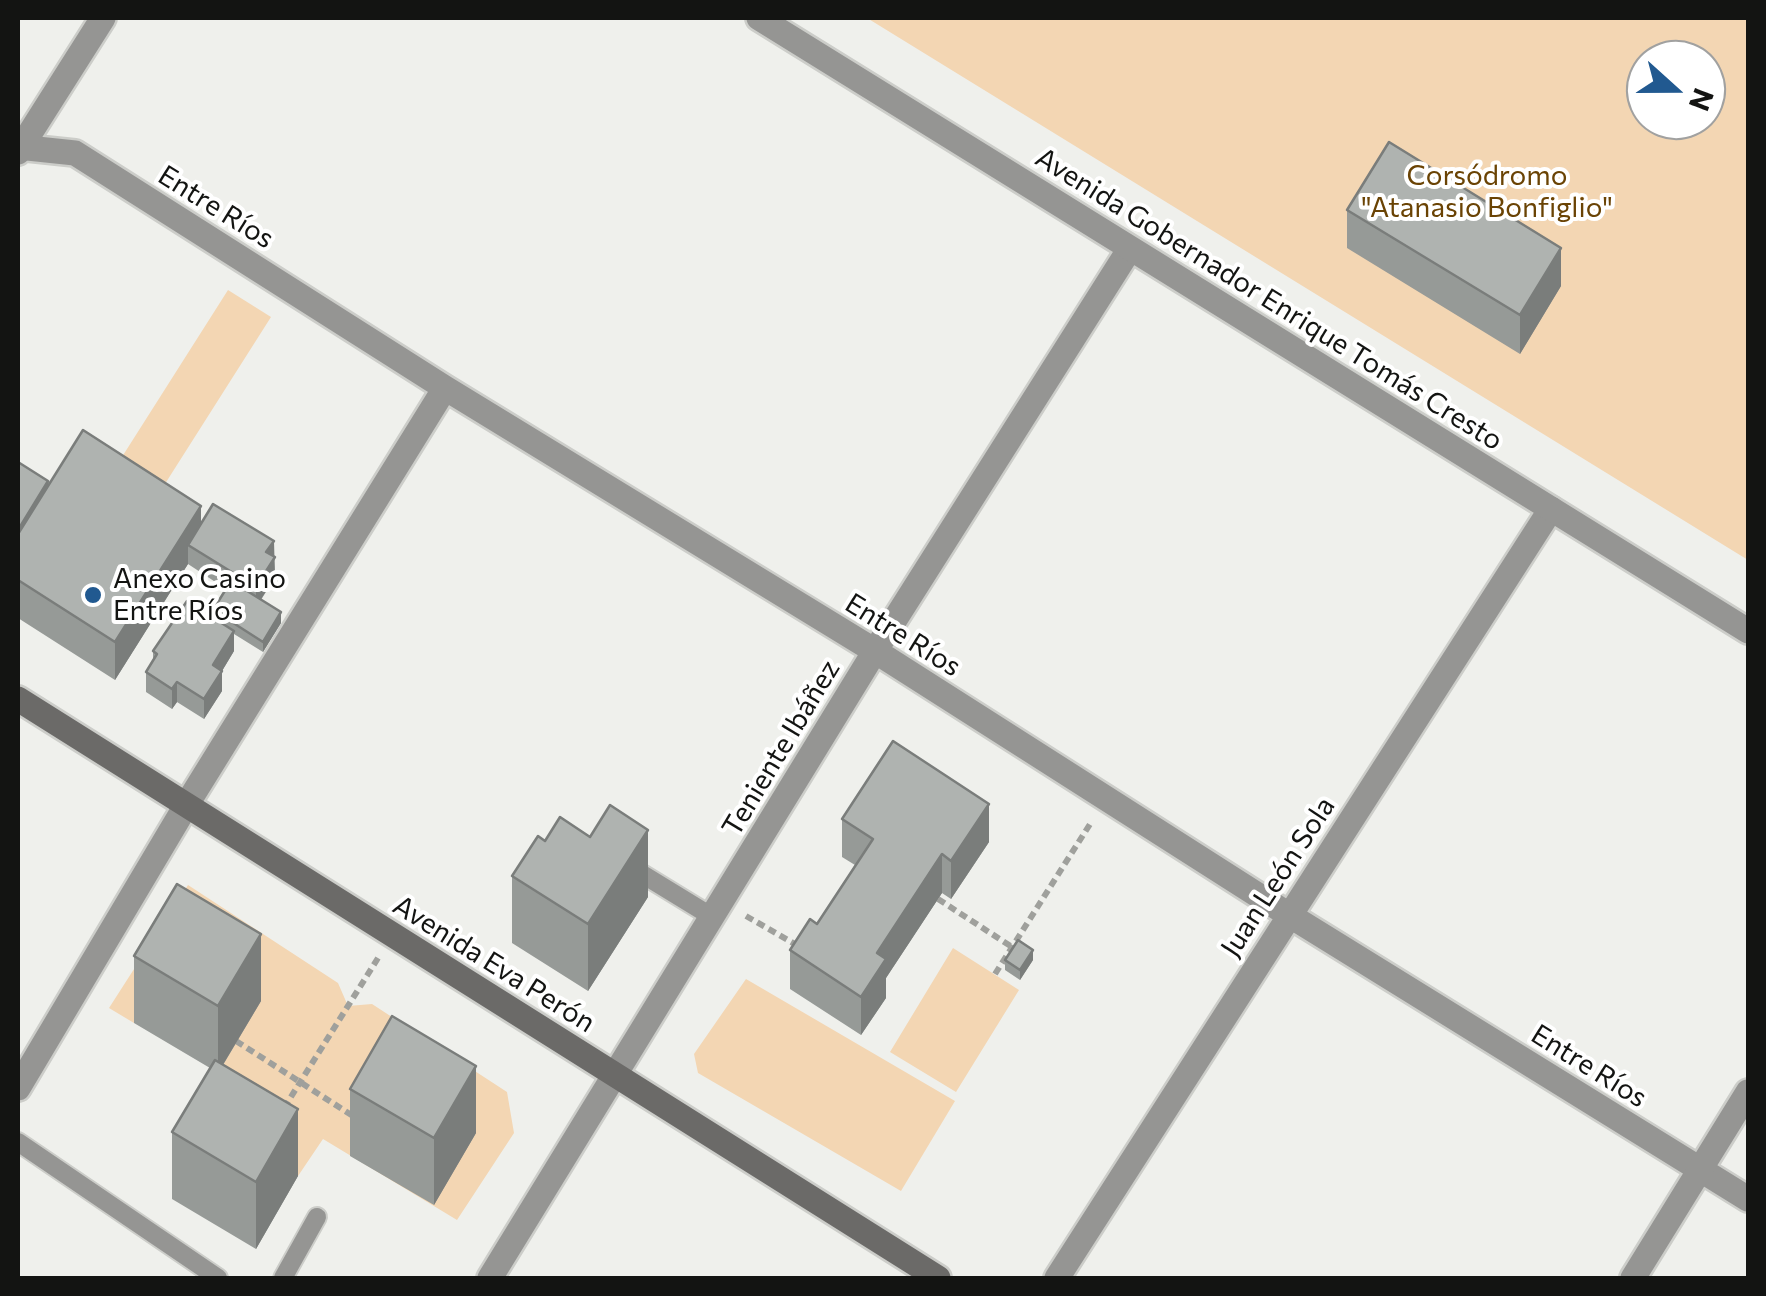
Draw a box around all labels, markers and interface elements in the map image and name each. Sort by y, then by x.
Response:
north arrow [1626,40,1726,140]
text: N [1683,84,1722,116]
street label: Avenida Gobernador Enrique Tomás Cresto [1029,141,1509,457]
street label: Entre Ríos [152,158,280,256]
park label: Corsódromo "Atanasio Bonfiglio" [1361,159,1613,225]
place label: Anexo Casino Entre Ríos [113,562,286,628]
marker: Anexo Casino Entre Ríos [82,584,104,606]
street label: Entre Ríos [839,586,967,684]
street label: Teniente Ibáñez [715,654,847,842]
street label: Juan León Sola [1214,791,1342,963]
street label: Avenida Eva Perón [387,888,601,1040]
street label: Entre Ríos [1525,1017,1653,1115]

